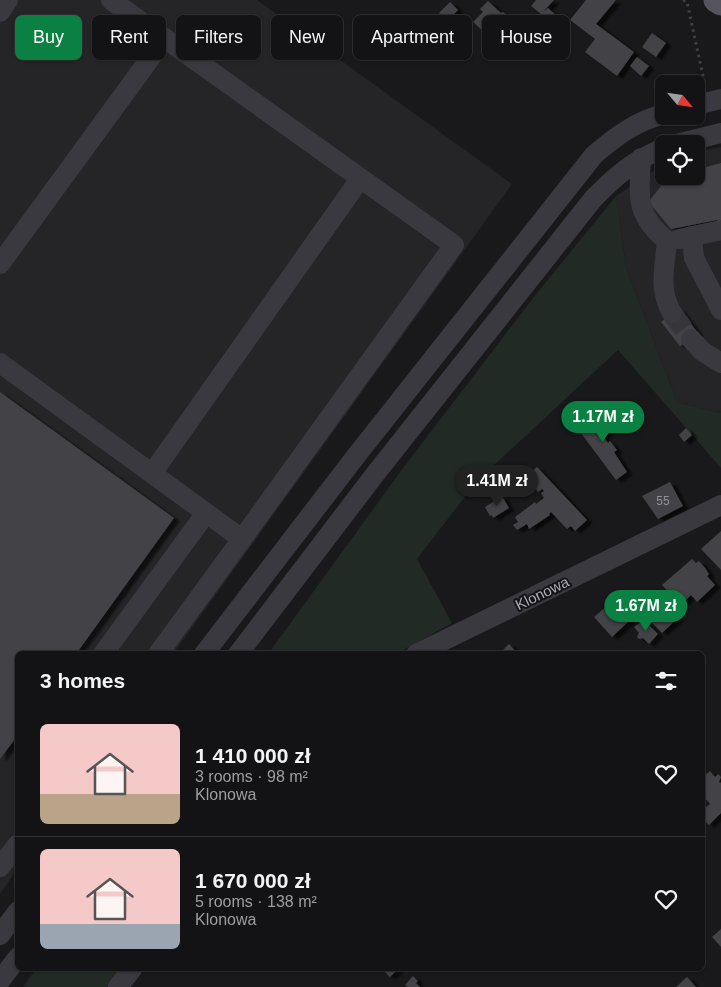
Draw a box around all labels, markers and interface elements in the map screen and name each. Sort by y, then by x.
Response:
chip: Buy [15,15,82,60]
chip: Rent [92,15,166,60]
chip: Filters [176,15,261,60]
chip: New [271,15,343,60]
chip: Apartment [353,15,472,60]
chip: House [482,15,570,60]
north arrow [655,75,705,125]
map controls [655,75,705,185]
button: locate [655,135,705,185]
pin: 1.17M zł [551,400,655,443]
text: 1.17M zł [572,408,634,425]
pin: 1.41M zł [445,464,549,507]
text: 1.41M zł [466,472,528,489]
house number: 55 [656,494,670,508]
street label: Klonowa [512,572,572,613]
pin: 1.67M zł [594,590,698,632]
text: 1.67M zł [615,597,677,614]
icon: filters [652,667,680,695]
text: 3 homes [40,669,125,692]
icon: home [80,744,140,804]
text: 1 410 000 zł [195,744,311,767]
icon: heart [652,760,680,788]
text: 3 rooms · 98 m² [195,768,308,785]
text: Klonowa [195,786,256,803]
icon: home [80,869,140,929]
text: 1 670 000 zł [195,869,311,892]
icon: heart [652,885,680,913]
text: 5 rooms · 138 m² [195,893,317,910]
text: Klonowa [195,911,256,928]

